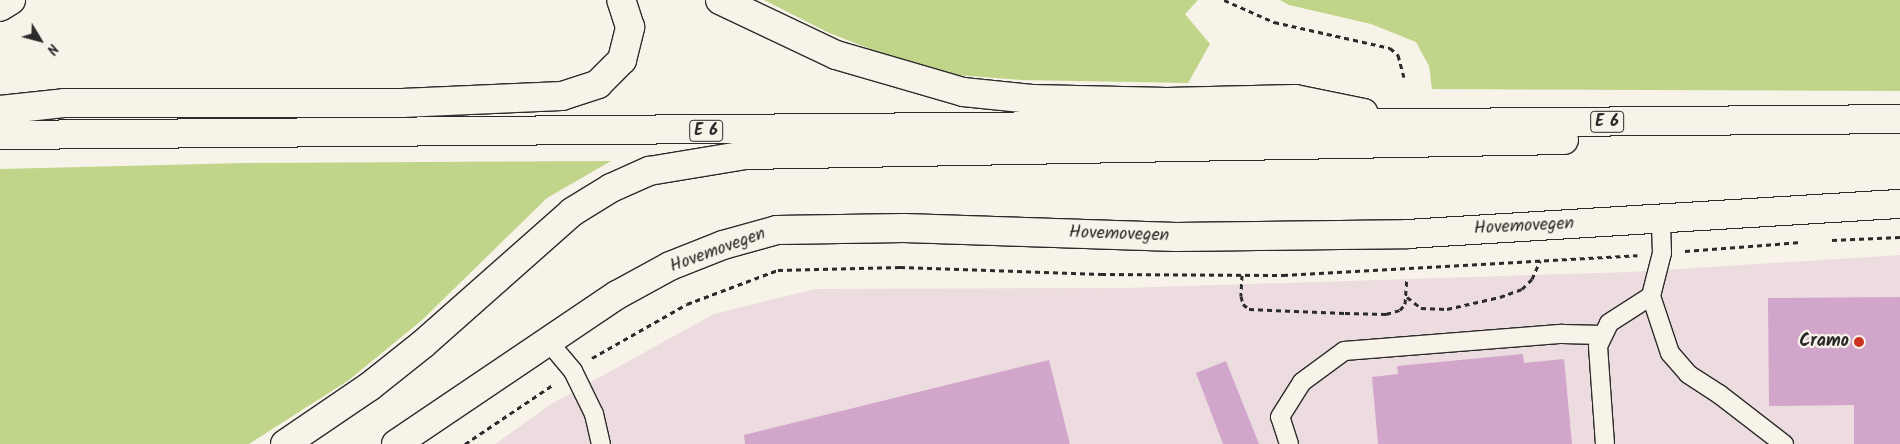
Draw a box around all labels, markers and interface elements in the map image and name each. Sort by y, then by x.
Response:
north arrow [15,15,65,65]
text: N [41,39,63,59]
road number: E 6 [1590,108,1624,136]
road number: E 6 [688,118,724,144]
street label: Hovemovegen [1473,214,1575,240]
street label: Hovemovegen [1068,222,1170,248]
street label: Hovemovegen [667,224,769,278]
place label: Cramo [1799,331,1849,353]
marker: Cramo [1853,336,1865,348]

